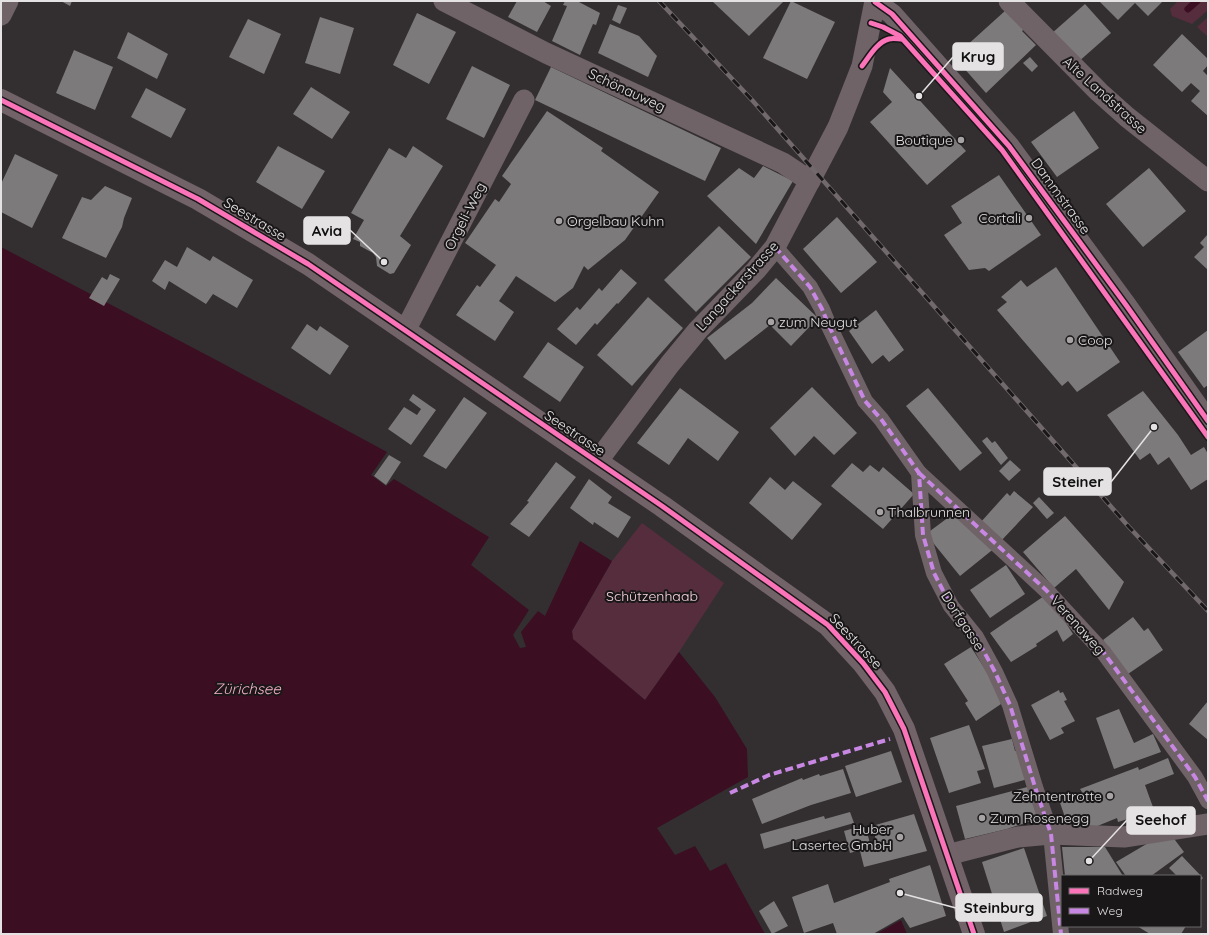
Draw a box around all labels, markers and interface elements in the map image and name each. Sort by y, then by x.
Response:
callout: Krug [953,43,1003,70]
text: Krug [961,47,995,66]
street label: Alte Landstrasse [1059,52,1151,138]
street label: Schönauweg [586,64,668,116]
place label: Boutique [895,131,953,149]
marker: Boutique [956,135,966,145]
street label: Dammstrasse [1027,154,1095,238]
street label: Orgeli-Weg [440,179,490,253]
street label: Seestrasse [220,193,290,245]
place label: Cortali [979,209,1021,227]
place label: Orgelbau Kuhn [567,212,664,230]
marker: Cortali [1024,213,1034,223]
marker: Orgelbau Kuhn [554,216,564,226]
callout: Avia [304,217,350,244]
text: Avia [312,221,342,240]
street label: Langackerstrasse [692,237,782,335]
place label: zum Neugut [779,313,858,331]
marker: zum Neugut [766,317,776,327]
place label: Coop [1078,331,1113,349]
marker: Coop [1065,335,1075,345]
street label: Seestrasse [541,406,609,460]
callout: Steiner [1044,468,1111,495]
text: Steiner [1052,472,1104,491]
place label: Thalbrunnen [888,503,970,521]
marker: Thalbrunnen [875,507,885,517]
park label: Schützenhaab [606,587,698,605]
street label: Dorfgasse [937,588,989,654]
street label: Verenaweg [1047,592,1109,658]
street label: Seestrasse [826,609,886,673]
water label: Zürichsee [213,679,281,698]
place label: Zehntentrotte [1013,787,1102,805]
marker: Zehntentrotte [1105,791,1115,801]
callout: Seehof [1127,807,1195,834]
place label: Zum Rosenegg [990,809,1089,827]
text: Seehof [1135,810,1187,829]
marker: Zum Rosenegg [977,813,987,823]
place label: Huber Lasertec GmbH [791,820,893,854]
marker: Huber Lasertec GmbH [895,832,905,842]
legend [1061,875,1201,927]
text: Radweg [1097,883,1143,898]
callout: Steinburg [956,894,1042,921]
text: Steinburg [964,898,1034,917]
text: Weg [1097,903,1123,918]

